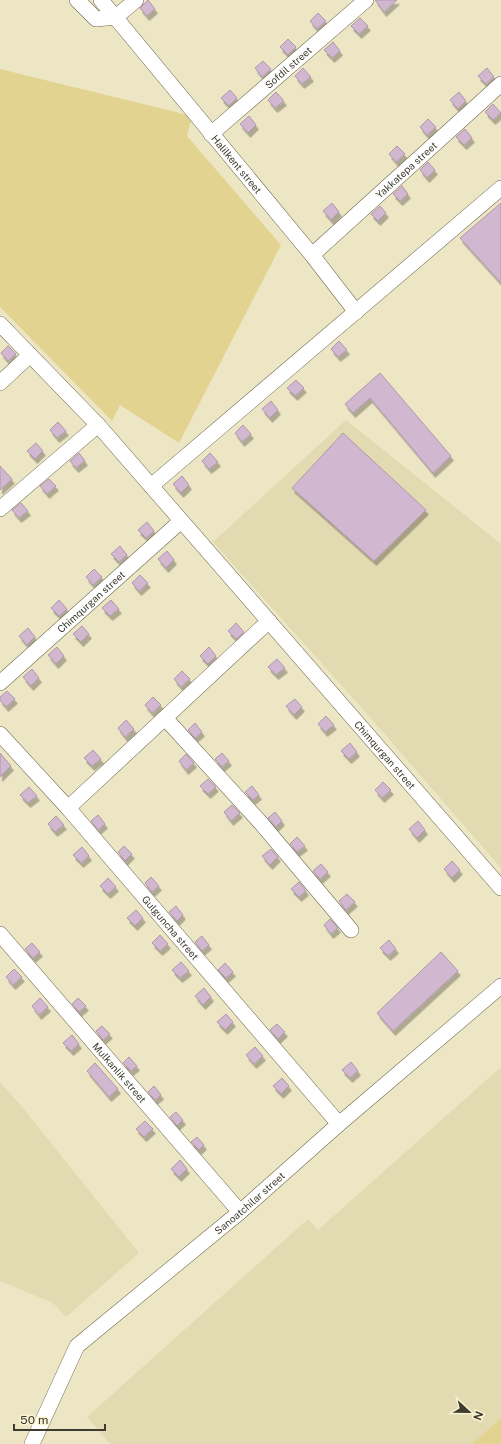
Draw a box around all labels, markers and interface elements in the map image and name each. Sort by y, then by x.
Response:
street label: Sofdil street [262,44,314,91]
street label: Halilkent street [209,132,265,196]
street label: Yakkatepa street [373,139,439,201]
street label: Chimqurgan street [55,568,127,635]
street label: Chimqurgan street [352,718,418,792]
street label: Gulguncha street [140,893,201,962]
street label: Mulkanlik street [90,1040,149,1105]
street label: Sanoatchilar street [212,1169,287,1237]
north arrow [449,1392,489,1432]
scale bar [14,1406,105,1432]
text: N [471,1410,485,1422]
text: 50 m [20,1413,48,1427]

